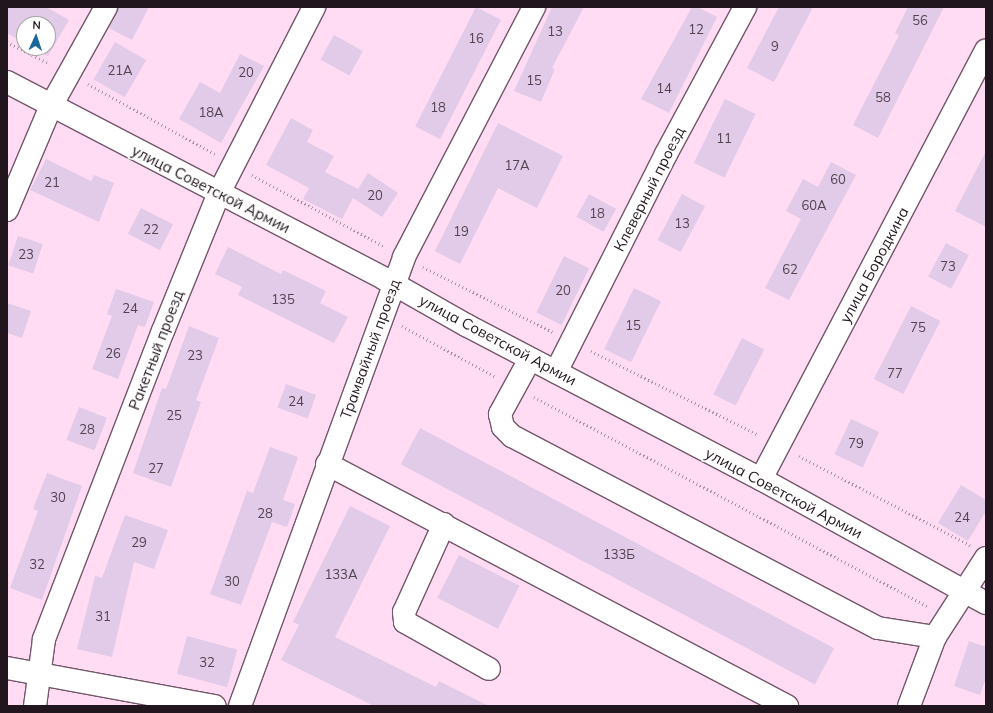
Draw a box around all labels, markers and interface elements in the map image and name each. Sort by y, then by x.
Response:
house number: 56 [912,12,928,28]
north arrow [16,16,56,56]
text: N [32,18,41,32]
house number: 12 [688,21,704,37]
house number: 13 [547,23,563,39]
house number: 16 [468,30,484,46]
house number: 9 [771,38,779,54]
house number: 21А [107,62,133,78]
house number: 20 [238,64,254,80]
house number: 15 [526,72,542,88]
house number: 14 [656,80,672,96]
house number: 58 [875,89,891,105]
house number: 18 [430,99,446,115]
house number: 18А [198,104,224,120]
street label: Клеверный проезд [610,124,688,254]
house number: 11 [716,130,732,146]
street label: улица Советской Армии [129,141,293,237]
house number: 17А [504,157,530,173]
house number: 60 [830,171,846,187]
house number: 21 [44,174,60,190]
house number: 20 [367,187,383,203]
house number: 60А [801,197,827,213]
street label: улица Бородкина [836,204,912,326]
house number: 18 [589,205,605,221]
house number: 13 [674,215,690,231]
house number: 22 [143,221,159,237]
house number: 19 [453,223,469,239]
house number: 23 [18,246,34,262]
house number: 73 [940,258,956,274]
house number: 62 [782,261,798,277]
street label: Трамвайный проезд [336,277,404,421]
house number: 20 [555,282,571,298]
street label: Ракетный проезд [125,288,187,412]
house number: 135 [271,291,295,307]
street label: улица Советской Армии [416,291,580,389]
house number: 24 [122,300,138,316]
house number: 15 [625,317,641,333]
house number: 75 [910,319,926,335]
house number: 26 [105,345,121,361]
house number: 23 [187,347,203,363]
house number: 77 [887,365,903,381]
house number: 24 [288,393,304,409]
house number: 25 [166,407,182,423]
house number: 28 [79,421,95,437]
house number: 79 [848,435,864,451]
street label: улица Советской Армии [702,444,866,542]
house number: 27 [148,460,164,476]
house number: 30 [50,489,66,505]
house number: 28 [257,505,273,521]
house number: 24 [954,509,970,525]
house number: 29 [131,534,147,550]
house number: 133Б [603,546,635,562]
house number: 32 [29,556,45,572]
house number: 133А [325,566,357,582]
house number: 30 [224,573,240,589]
house number: 31 [95,608,111,624]
house number: 32 [199,654,215,670]

